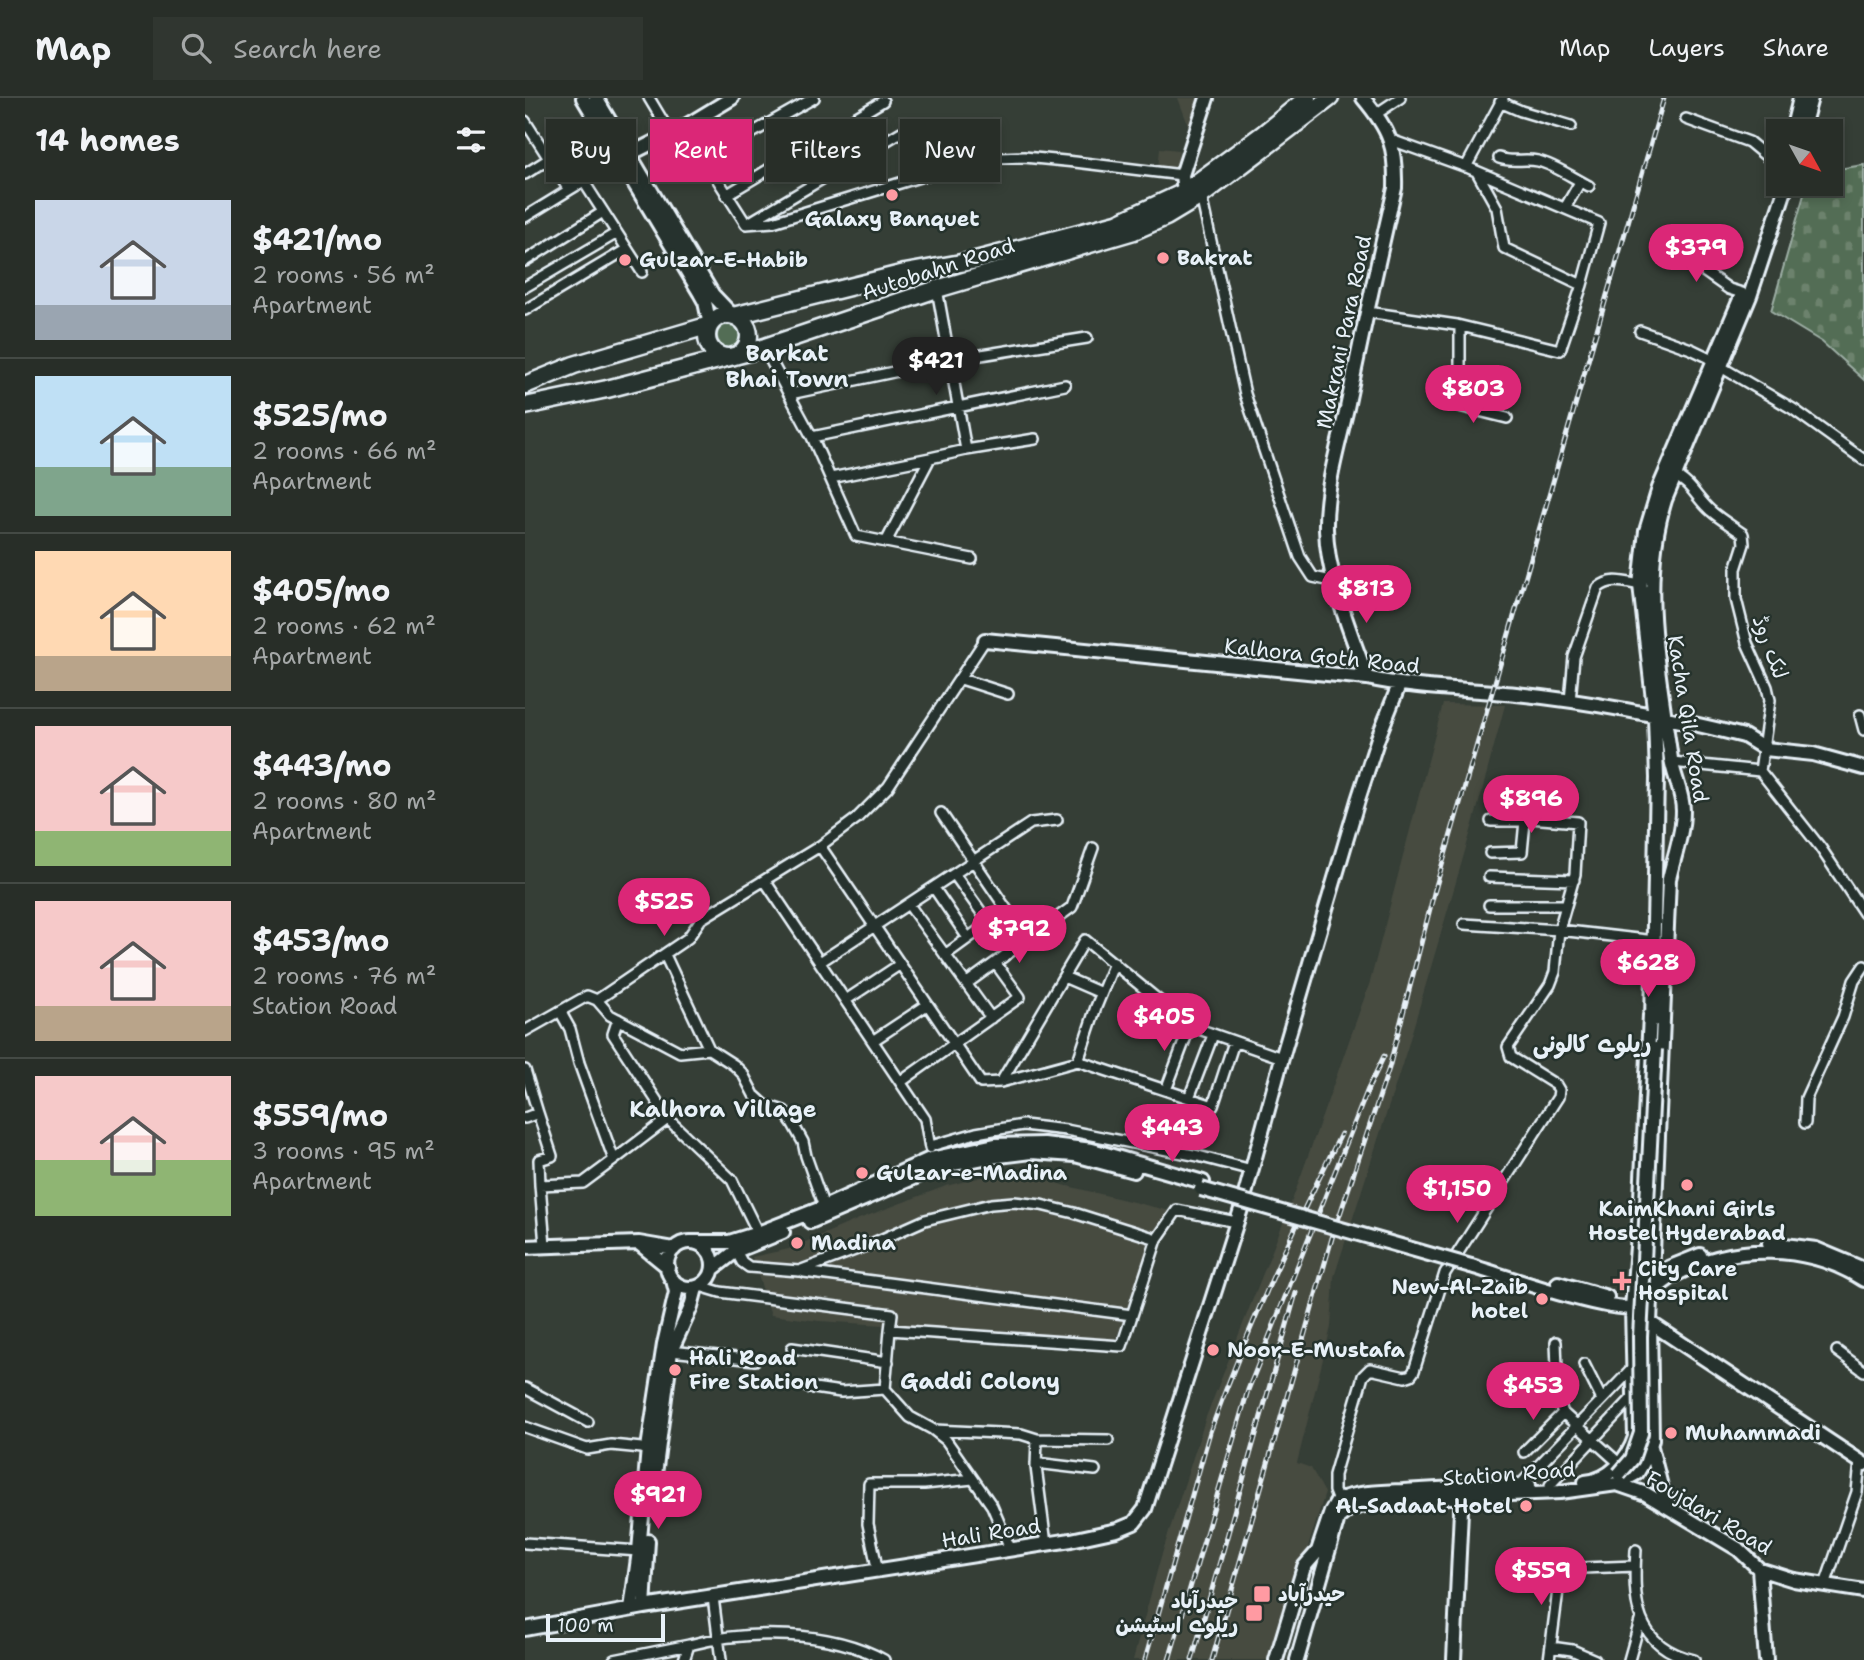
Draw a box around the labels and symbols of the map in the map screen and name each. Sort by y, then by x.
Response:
north arrow [1766,119,1843,196]
marker: Galaxy Banquet [884,187,900,203]
place label: Galaxy Banquet [805,205,979,233]
pin: $379 [1655,225,1737,284]
street label: Autobahn Road [858,231,1018,307]
street label: Makrani Para Road [1310,232,1378,432]
place label: Bakrat [1177,244,1252,272]
place label: Gulzar-E-Habib [639,246,808,274]
marker: Bakrat [1155,250,1171,266]
marker: Gulzar-E-Habib [617,252,633,268]
district label: Barkat Bhai Town [725,338,849,394]
pin: $421 [895,338,977,397]
pin: $803 [1432,366,1514,425]
pin: $813 [1325,566,1407,625]
street label: لنک روڈ [1746,611,1794,683]
street label: Kalhora Goth Road [1223,632,1421,680]
street label: Kacha Qila Road [1661,633,1715,805]
pin: $896 [1490,776,1572,835]
pin: $525 [623,878,705,938]
pin: $792 [978,906,1060,965]
pin: $628 [1607,940,1689,999]
pin: $405 [1123,993,1205,1053]
district label: ریلوے کالونی [1533,1029,1651,1059]
district label: Kalhora Village [629,1094,817,1124]
pin: $443 [1131,1104,1213,1164]
place label: Gulzar-e-Madina [876,1159,1068,1187]
marker: Gulzar-e-Madina [854,1165,870,1181]
pin: $1,150 [1400,1166,1514,1225]
marker: KaimKhani Girls Hostel Hyderabad [1679,1177,1695,1193]
place label: KaimKhani Girls Hostel Hyderabad [1588,1195,1786,1247]
place label: Madina [811,1229,896,1257]
marker: Madina [789,1235,805,1251]
place label: City Care Hospital [1638,1255,1737,1307]
marker: City Care Hospital [1612,1271,1632,1291]
place label: New-Al-Zaib hotel [1391,1273,1528,1325]
marker: New-Al-Zaib hotel [1534,1291,1550,1307]
place label: Noor-E-Mustafa [1227,1336,1405,1364]
marker: Noor-E-Mustafa [1205,1342,1221,1358]
place label: Hali Road Fire Station [689,1344,818,1396]
marker: Hali Road Fire Station [667,1362,683,1378]
pin: $453 [1492,1362,1574,1422]
district label: Gaddi Colony [900,1366,1060,1396]
place label: Muhammadi [1685,1419,1821,1447]
marker: Muhammadi [1663,1425,1679,1441]
street label: Station Road [1442,1455,1576,1493]
street label: Foujdari Road [1641,1464,1777,1562]
pin: $921 [617,1472,699,1531]
place label: Al-Sadaat Hotel [1335,1492,1512,1520]
marker: Al-Sadaat Hotel [1518,1498,1534,1514]
street label: Hali Road [939,1511,1043,1555]
pin: $559 [1500,1548,1582,1607]
place label: حیدرآباد [1278,1580,1345,1608]
marker: حیدرآباد [1252,1584,1272,1604]
place label: حیدرآباد ریلوے اسٹیشن [1115,1587,1238,1639]
marker: حیدرآباد ریلوے اسٹیشن [1244,1603,1264,1623]
scale bar [546,1611,665,1643]

